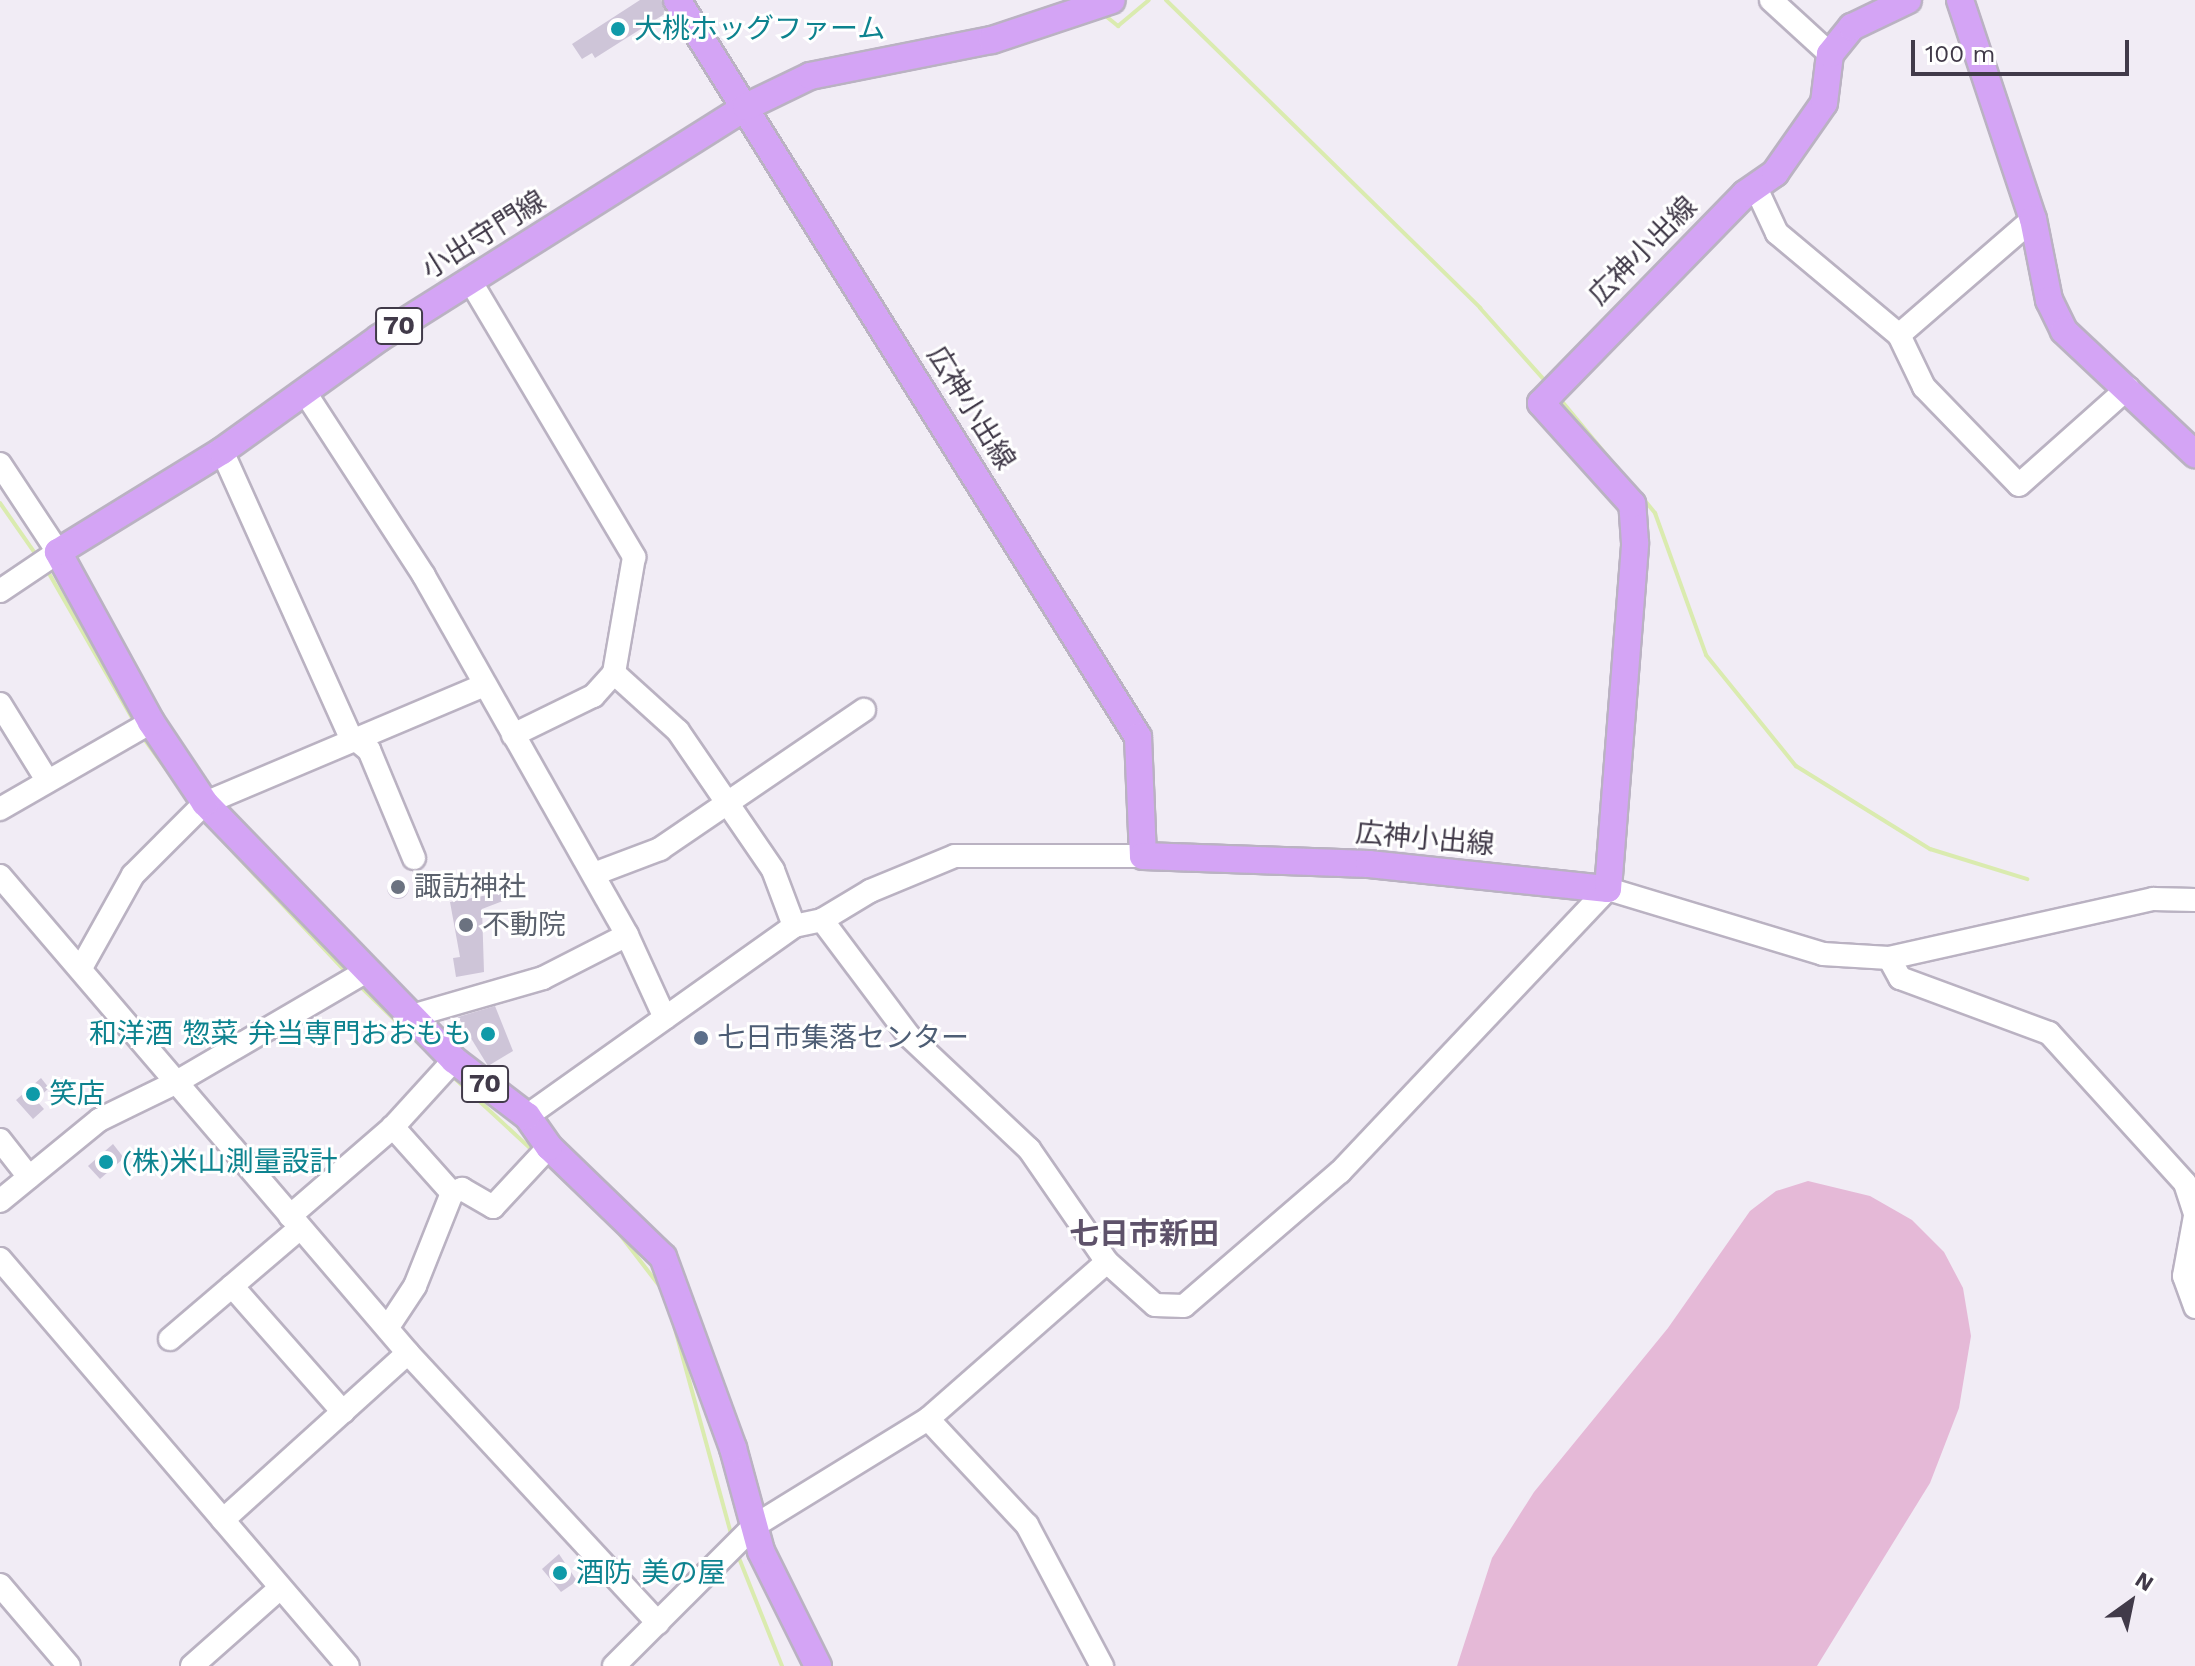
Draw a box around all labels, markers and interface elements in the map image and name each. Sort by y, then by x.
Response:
place label: 大桃ホッグファーム [634,12,886,46]
marker: 大桃ホッグファーム [609,20,627,38]
scale bar [1915,24,2133,74]
text: 100 m [1925,40,1995,68]
street label: 小出守門線 [416,184,552,286]
street label: 広神小出線 [1582,190,1704,312]
road number: 70 [375,304,423,348]
street label: 広神小出線 [920,340,1022,476]
street label: 広神小出線 [1354,816,1496,862]
place label: 諏訪神社 [414,870,526,904]
marker: 諏訪神社 [389,878,407,896]
place label: 不動院 [482,908,566,942]
marker: 不動院 [457,916,475,934]
place label: 和洋酒 惣菜 弁当専門おおもも [89,1017,472,1051]
place label: 七日市集落センター [717,1021,969,1055]
marker: 和洋酒 惣菜 弁当専門おおもも [479,1025,497,1043]
marker: 七日市集落センター [692,1029,710,1047]
road number: 70 [461,1062,509,1106]
place label: 笑店 [49,1077,105,1111]
marker: 笑店 [24,1085,42,1103]
place label: (株)米山測量設計 [122,1145,338,1179]
marker: (株)米山測量設計 [97,1153,115,1171]
district label: 七日市新田 [1069,1216,1219,1252]
place label: 酒防 美の屋 [576,1556,726,1590]
north arrow [2091,1562,2171,1642]
marker: 酒防 美の屋 [551,1564,569,1582]
text: N [2131,1567,2158,1596]

